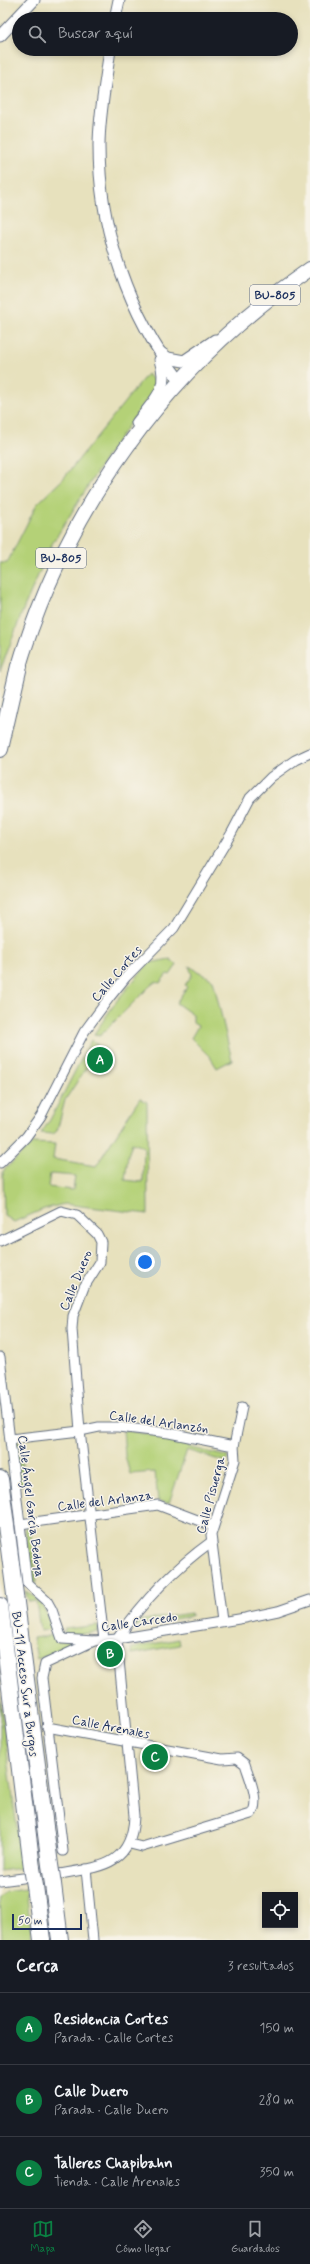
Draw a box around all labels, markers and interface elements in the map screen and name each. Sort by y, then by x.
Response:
search box [12,12,298,56]
icon: search [26,23,48,45]
text: Buscar aquí [58,24,133,44]
road number: BU-805 [250,285,300,305]
road number: BU-805 [36,548,86,568]
street label: Calle Cortes [88,942,146,1006]
pin: A [87,1045,113,1075]
street label: Calle Duero [56,1248,97,1314]
your location [135,1252,155,1272]
street label: Calle del Arlanzón [108,1407,210,1438]
street label: Calle Ángel García Bedoya [11,1434,49,1579]
street label: Calle Pisuerga [193,1455,230,1536]
street label: Calle del Arlanza [56,1487,154,1516]
street label: Calle Carcedo [100,1609,178,1636]
street label: BU-11 Acceso Sur a Burgos [6,1610,42,1758]
pin: B [97,1639,123,1669]
street label: Calle Arenales [70,1712,151,1743]
pin: C [142,1742,168,1772]
map controls [262,1892,298,1928]
button: locate [262,1892,298,1928]
scale bar [12,1912,82,1931]
text: 50 m [18,1914,43,1928]
text: Cerca [16,1955,59,1977]
text: 3 resultados [228,1958,294,1975]
text: Residencia Cortes [54,2010,168,2030]
text: A [25,2020,33,2037]
text: 150 m [260,2020,294,2037]
text: Parada · Calle Cortes [54,2030,173,2047]
text: Calle Duero [54,2082,128,2102]
text: B [25,2092,33,2109]
text: 280 m [259,2092,294,2109]
text: Parada · Calle Duero [54,2102,168,2119]
text: Talleres Chapibahn [54,2154,173,2174]
text: C [24,2164,34,2181]
text: 350 m [260,2164,294,2181]
text: Tienda · Calle Arenales [54,2174,180,2191]
tab: Mapa [30,2218,55,2256]
tab: Cómo llegar [116,2218,171,2256]
tab: Guardados [231,2218,280,2256]

